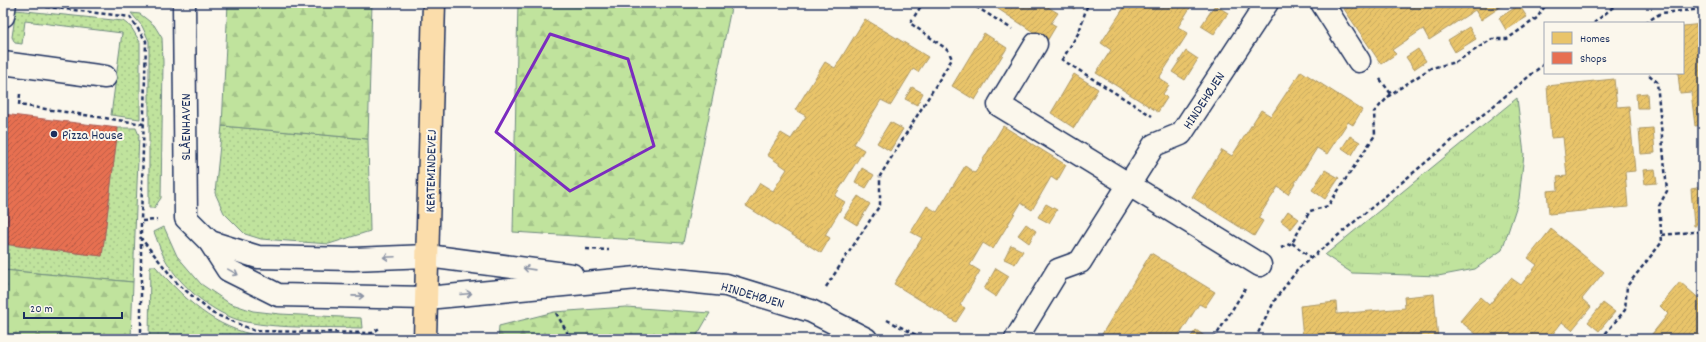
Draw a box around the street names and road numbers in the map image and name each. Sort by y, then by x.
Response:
street label: HINDEHØJEN [1179,68,1231,134]
street label: SLÅENHAVEN [177,93,197,161]
street label: KERTEMINDEVEJ [421,129,443,213]
street label: HINDEHØJEN [718,277,787,315]

